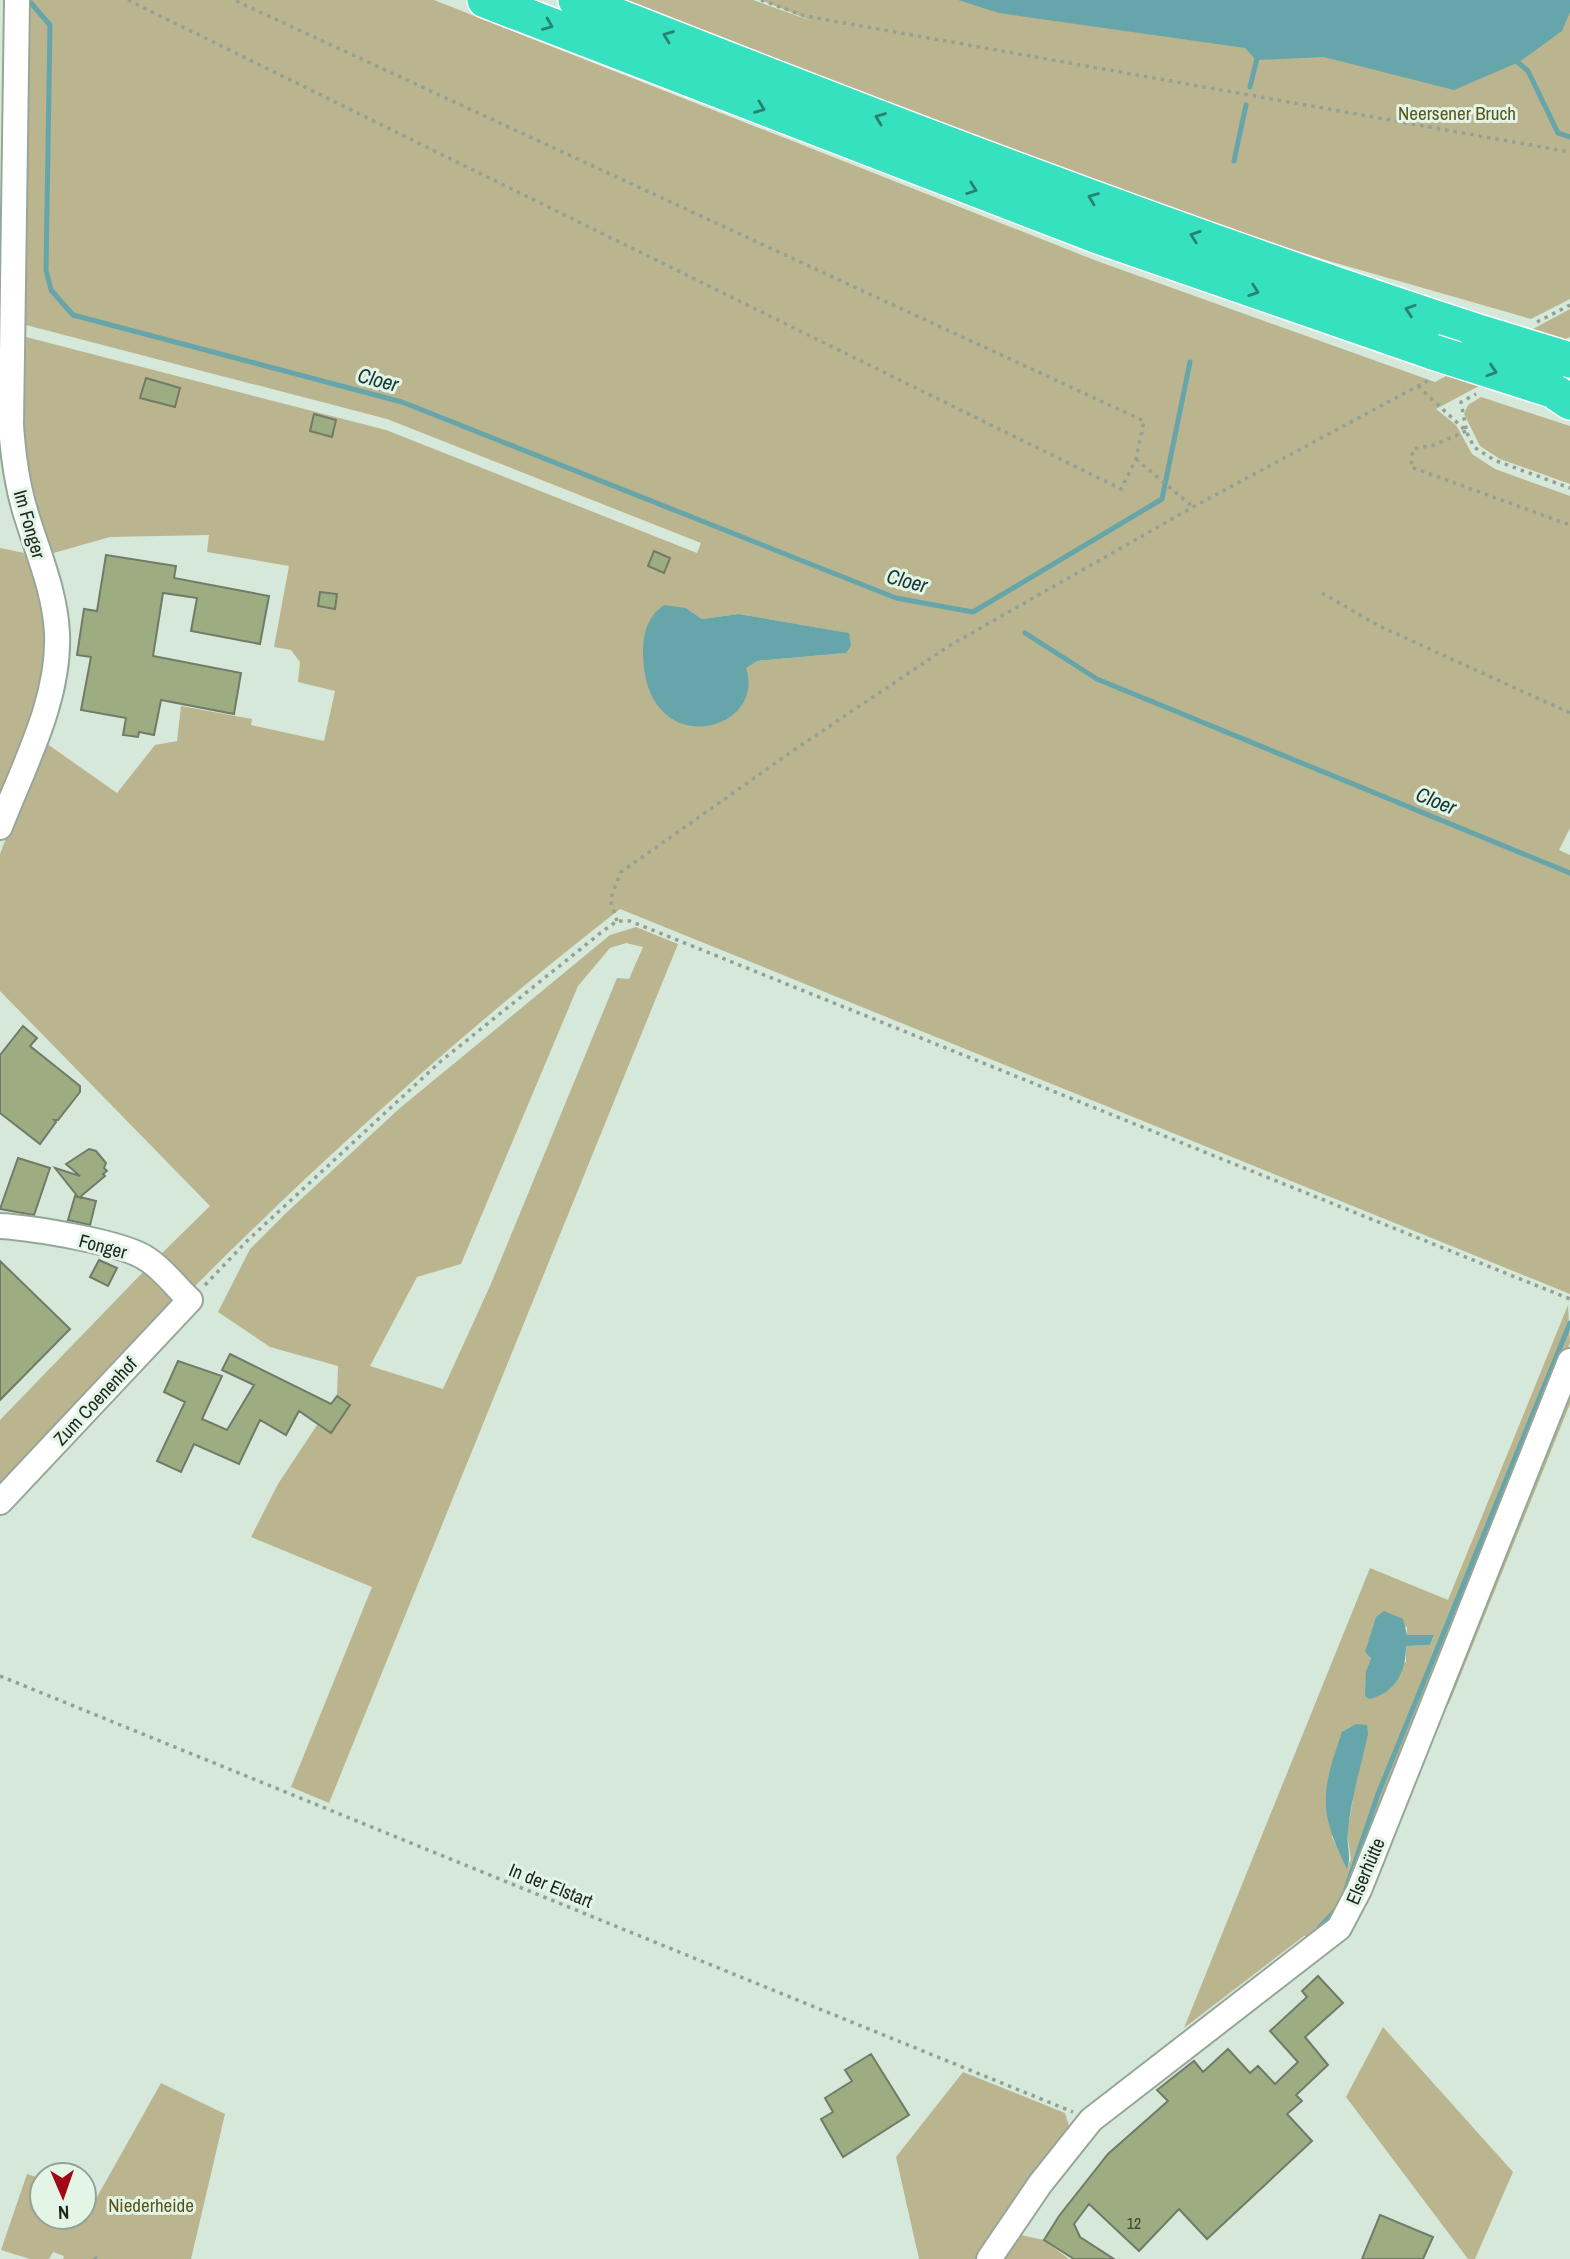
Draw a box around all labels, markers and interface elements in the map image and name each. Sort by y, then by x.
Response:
one-way arrow [542,17,554,31]
one-way arrow [662,31,674,45]
one-way arrow [753,100,765,114]
park label: Neersener Bruch [1398,100,1516,126]
one-way arrow [874,113,886,127]
one-way arrow [966,181,978,195]
one-way arrow [1087,193,1099,207]
one-way arrow [1189,230,1201,244]
one-way arrow [1248,283,1260,297]
one-way arrow [1404,303,1416,318]
water label: Cloer [355,360,403,399]
one-way arrow [1486,363,1498,377]
street label: Im Fonger [8,487,52,562]
water label: Cloer [884,561,932,600]
water label: Cloer [1412,779,1462,822]
street label: Fonger [76,1227,131,1265]
street label: Zum Coenenhof [47,1351,143,1451]
street label: Elserhütte [1339,1834,1391,1908]
street label: In der Elstart [505,1856,597,1914]
north arrow [28,2161,98,2231]
park label: Niederheide [108,2192,194,2218]
text: N [58,2200,70,2226]
house number: 12 [1127,2212,1141,2234]

